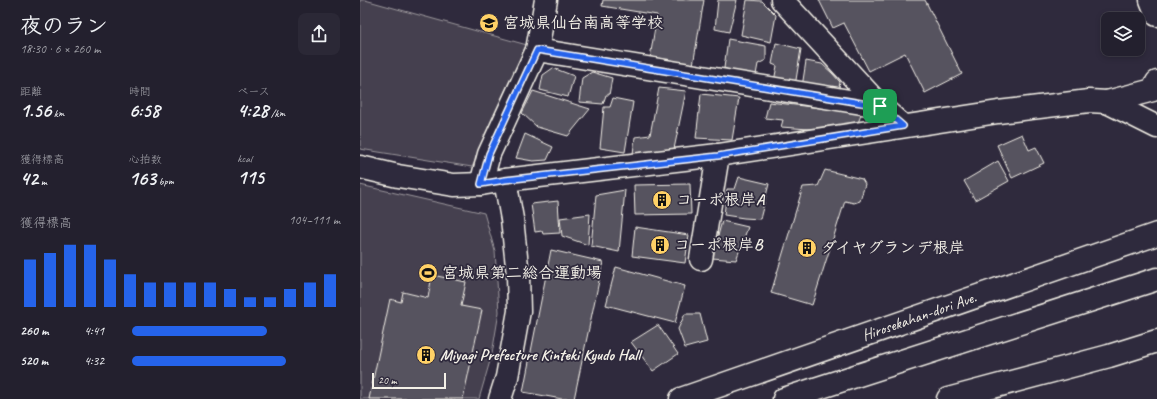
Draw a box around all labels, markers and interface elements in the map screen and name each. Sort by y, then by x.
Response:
text: 夜のラン [20,12,108,40]
school or university icon: 宮城県仙台南高等学校 [478,12,500,34]
map controls [1101,12,1145,56]
button: layers [1101,12,1145,56]
button: share [298,13,340,55]
place label: 宮城県仙台南高等学校 [503,13,663,33]
text: 18:30 · 6 × 260 m [20,41,101,57]
text: 距離 [20,84,42,98]
text: 時間 [129,84,151,98]
text: ペース [237,84,270,98]
pin [863,89,897,123]
icon: arrive [869,95,891,117]
text: 1.56 [20,98,51,123]
text: 6:58 [129,98,160,123]
text: 4:28 [237,98,268,123]
text: km [51,106,64,120]
text: /km [268,106,285,120]
text: kcal [237,151,252,165]
text: 獲得標高 [20,152,64,166]
text: 心拍数 [129,152,162,166]
text: 115 [237,165,264,190]
text: 42 [20,166,38,191]
text: 163 [129,166,156,191]
text: m [38,174,47,188]
text: bpm [156,174,174,188]
building icon: コーポ根岸A [651,189,673,211]
place label: コーポ根岸A [676,190,766,210]
text: 104–111 m [289,212,340,228]
text: 獲得標高 [20,215,72,231]
building icon: コーポ根岸B [649,234,671,256]
place label: コーポ根岸B [674,235,764,255]
building icon: ダイヤグランデ根岸 [796,237,818,259]
place label: ダイヤグランデ根岸 [821,238,965,258]
sports icon: 宮城県第二総合運動場 [417,262,439,284]
place label: 宮城県第二総合運動場 [442,263,602,283]
street label: Hirosekahan-dori Ave. [859,287,980,346]
text: 260 m [20,323,48,339]
text: 4:41 [84,323,104,339]
building icon: Miyagi Prefecture Kinteki Kyudo Hall [415,344,437,366]
place label: Miyagi Prefecture Kinteki Kyudo Hall [440,345,643,365]
text: 520 m [20,353,48,369]
text: 4:32 [84,353,104,369]
scale bar [372,371,446,390]
text: 20 m [378,373,397,387]

